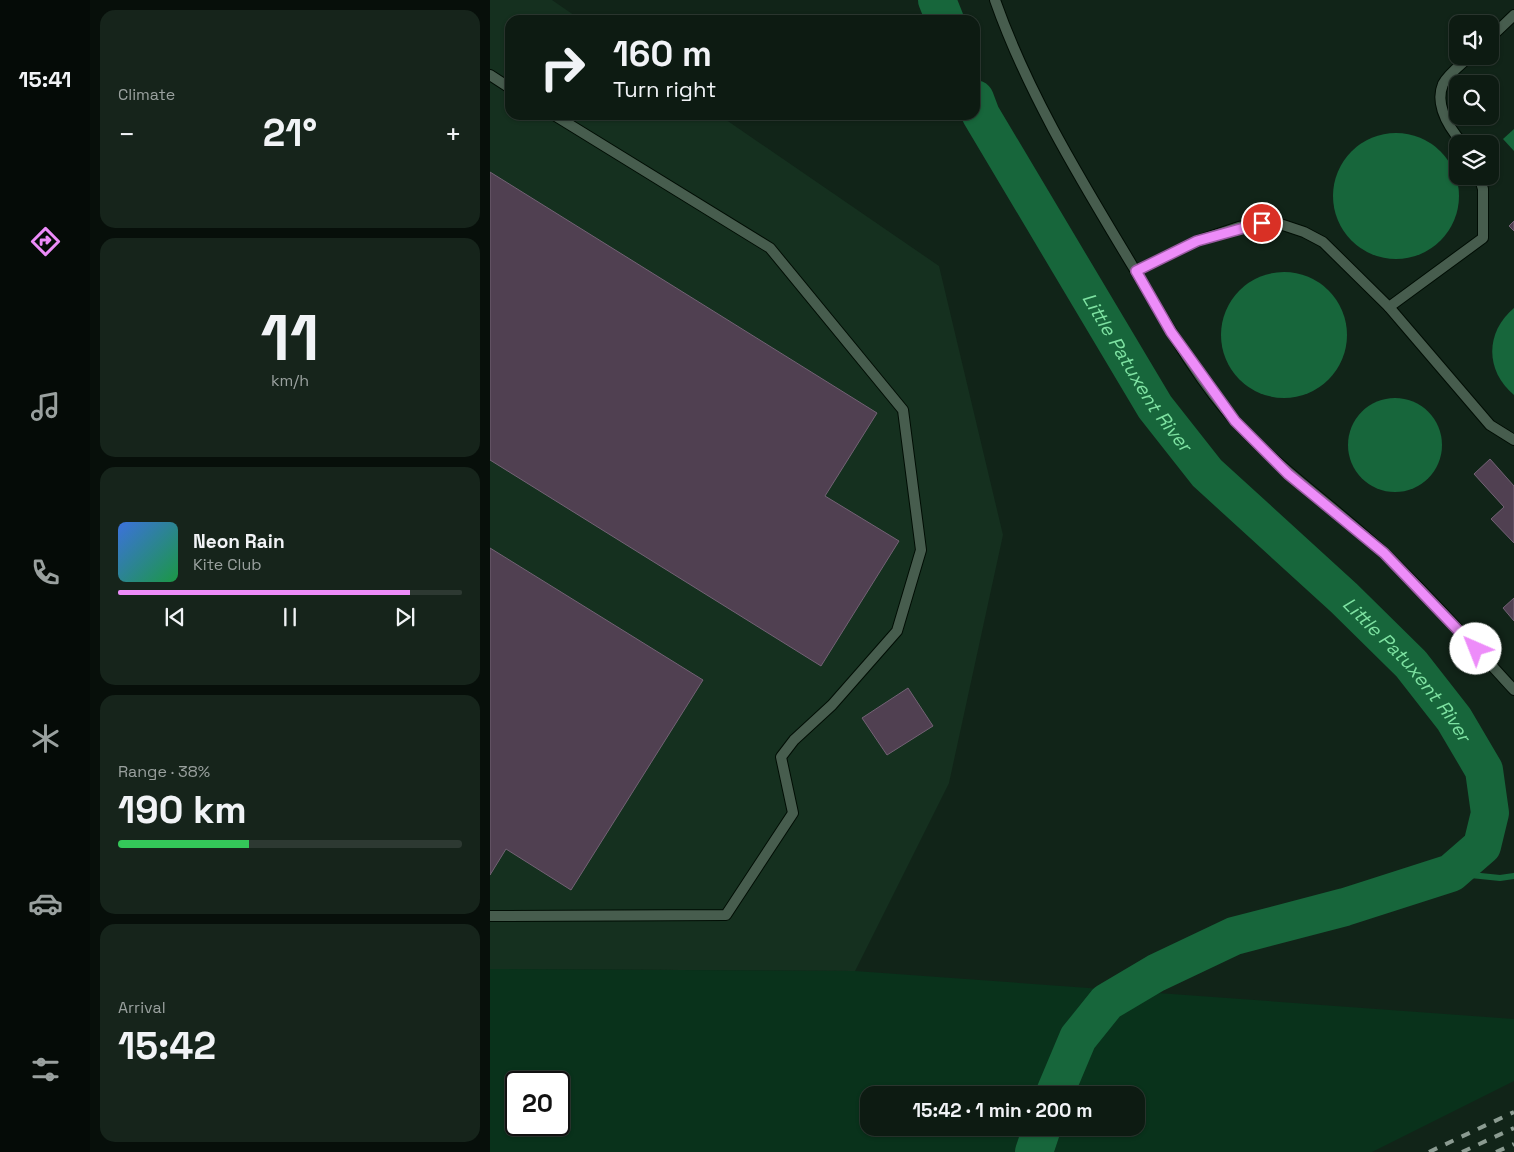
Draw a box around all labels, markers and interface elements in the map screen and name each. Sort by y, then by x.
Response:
map controls [1449,15,1499,185]
button: sound [1449,15,1499,65]
text: 160 m [613,32,712,76]
icon: right [530,35,595,100]
text: 15:41 [19,65,71,93]
text: Turn right [613,75,716,103]
button: search [1449,75,1499,125]
text: Climate [118,84,175,105]
text: 21° [263,109,317,157]
text: − [118,116,135,152]
text: + [445,116,462,152]
button: layers [1449,135,1499,185]
pin [1241,202,1283,244]
icon: arrive [1248,209,1276,237]
icon: directions [28,224,63,259]
water label: Little Patuxent River [1077,288,1199,458]
text: 11 [261,296,319,379]
text: km/h [271,370,309,391]
icon: music [28,389,63,424]
text: Neon Rain [193,529,285,554]
text: Kite Club [193,554,262,575]
icon: phone [28,555,63,590]
water label: Little Patuxent River [1338,591,1478,748]
icon: previous [161,603,189,631]
icon: pause [276,603,304,631]
icon: next [391,603,419,631]
position arrow [1449,622,1501,674]
icon: climate [28,721,63,756]
text: Range · 38% [118,761,210,782]
text: 190 km [118,786,247,834]
icon: car [28,886,63,921]
text: Arrival [118,997,166,1018]
text: 15:42 [118,1022,216,1070]
icon: filters [28,1052,63,1087]
speed limit sign: 20 [505,1071,570,1136]
text: 15:42 · 1 min · 200 m [913,1098,1092,1123]

